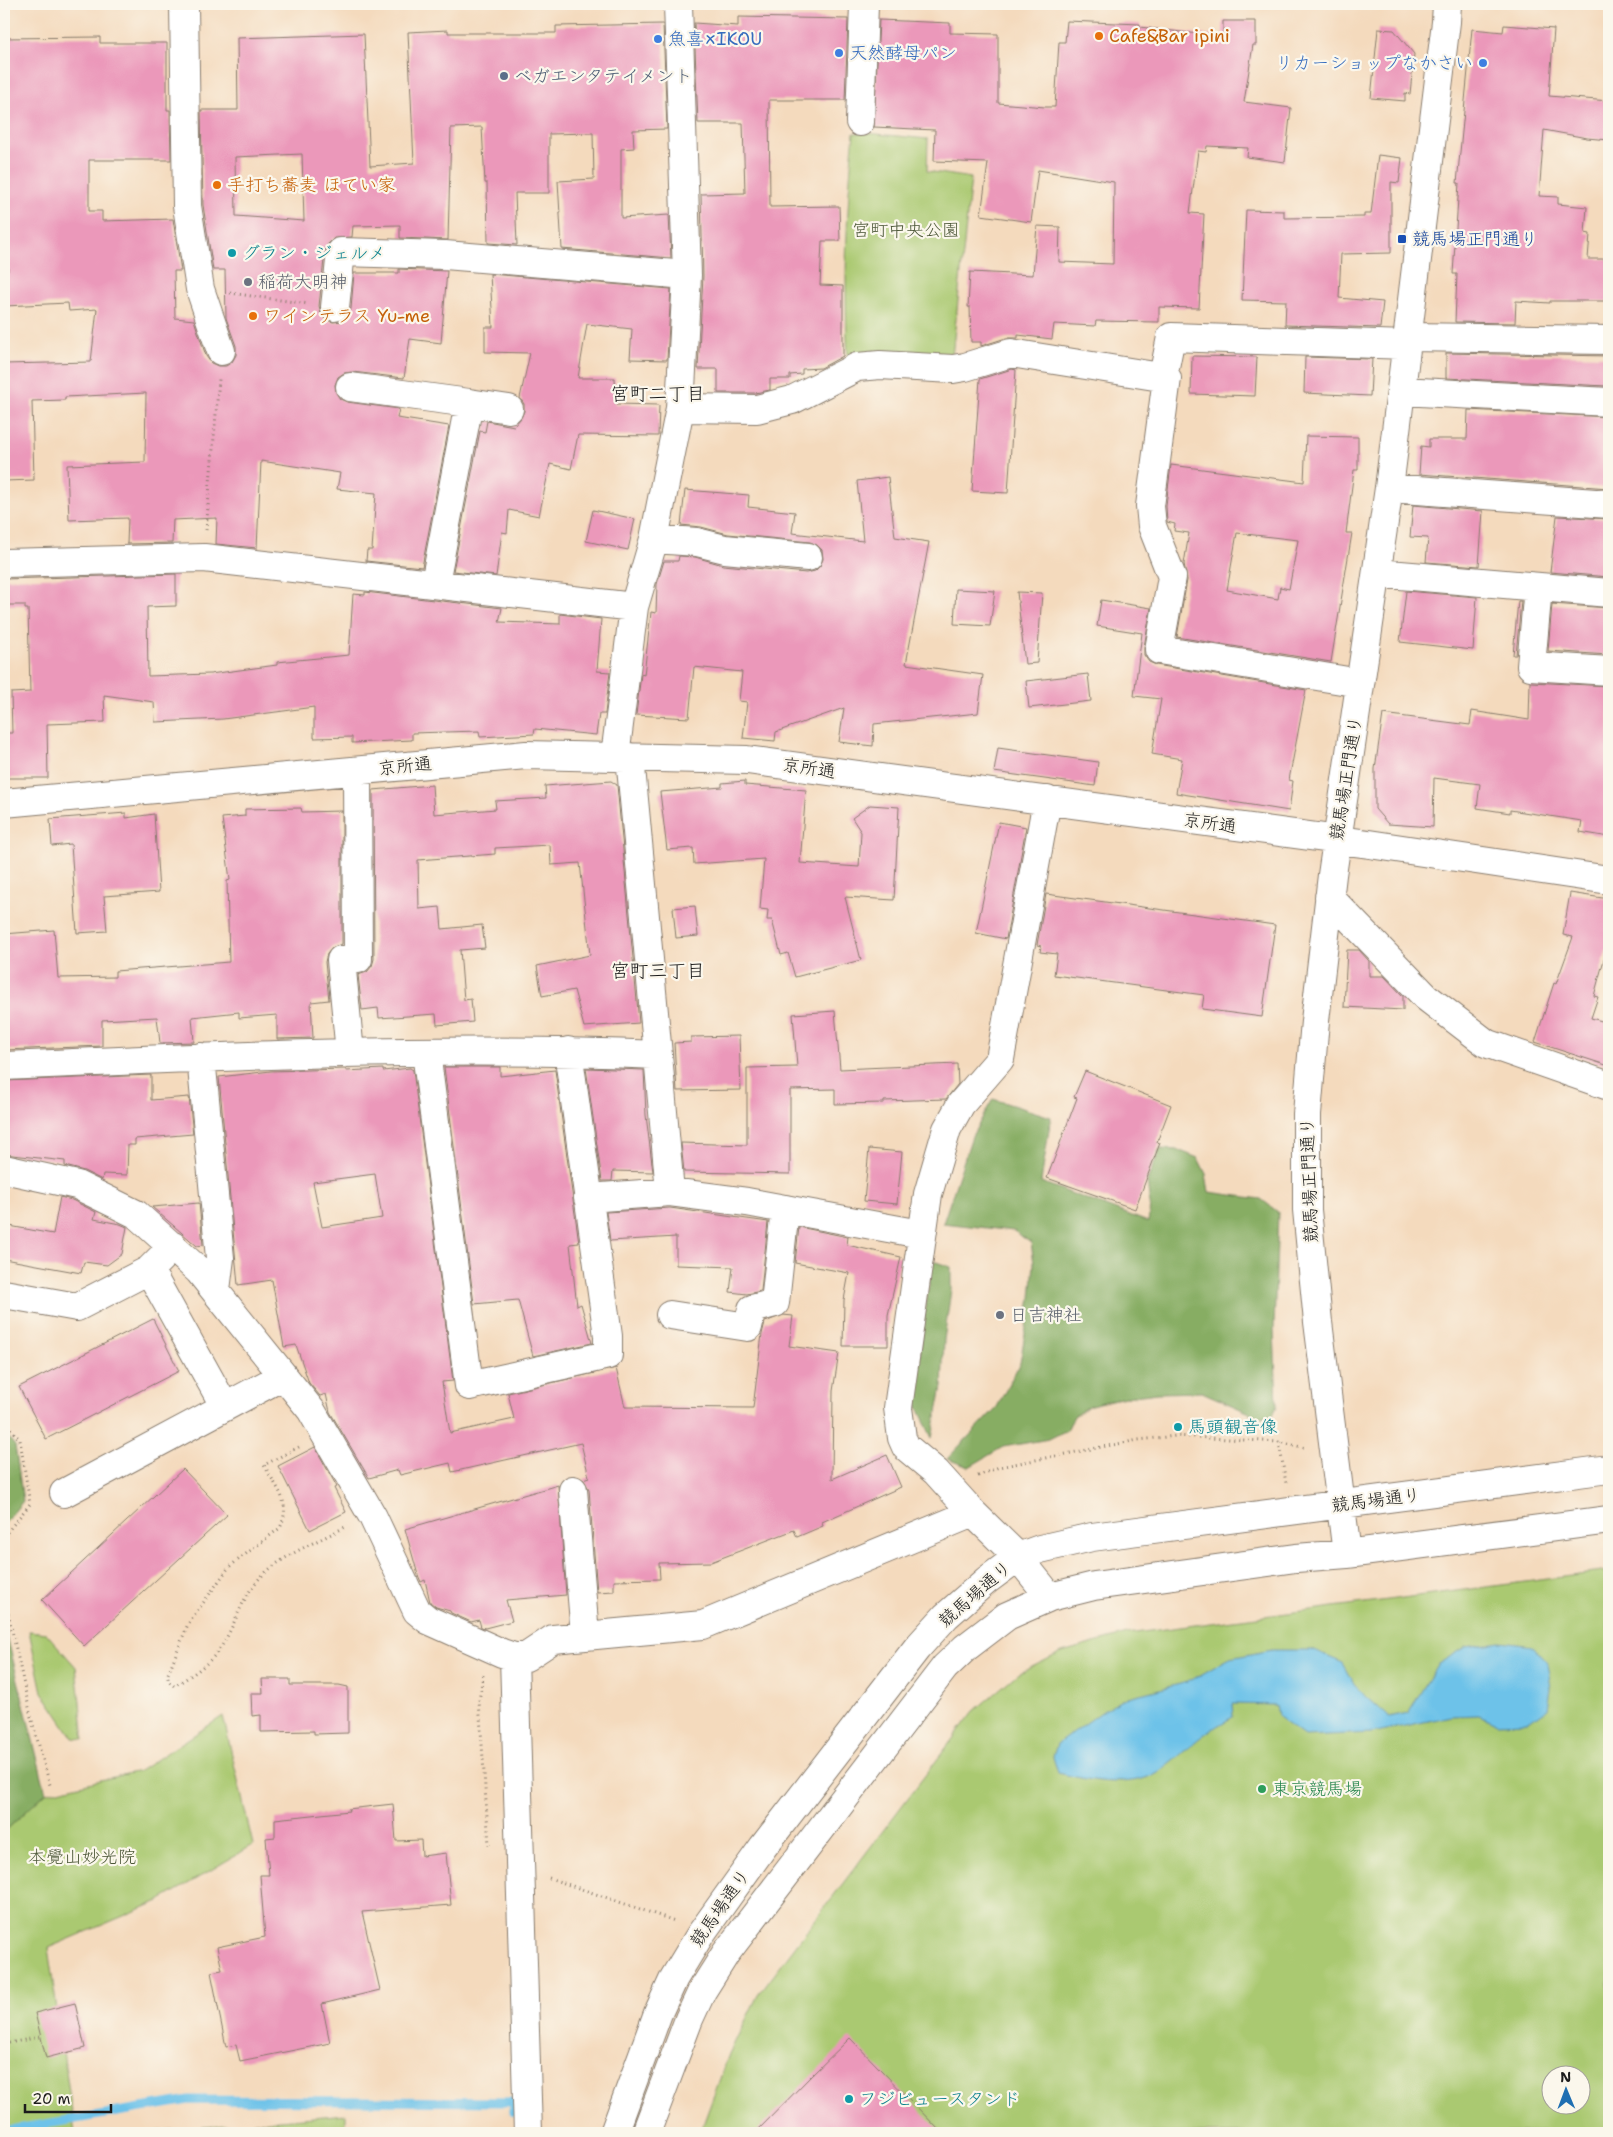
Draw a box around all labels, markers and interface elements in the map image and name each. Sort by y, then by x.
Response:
place label: Cafe&Bar ipini [1109,24,1230,48]
place label: 魚喜×IKOU [668,27,762,51]
marker: Cafe&Bar ipini [1093,30,1105,42]
marker: 魚喜×IKOU [652,33,664,45]
place label: 天然酵母パン [849,41,957,65]
marker: 天然酵母パン [833,47,845,59]
place label: リカーショップなかさい [1275,51,1473,75]
marker: リカーショップなかさい [1477,57,1489,69]
place label: ベガエンタテイメント [514,64,693,88]
marker: ベガエンタテイメント [498,70,510,82]
place label: 手打ち蕎麦 ほてい家 [227,173,395,197]
marker: 手打ち蕎麦 ほてい家 [211,179,223,191]
park label: 宮町中央公園 [852,218,960,242]
place label: 競馬場正門通り [1412,227,1538,251]
marker: 競馬場正門通り [1396,233,1408,245]
place label: グラン・ジェルメ [242,241,386,265]
marker: グラン・ジェルメ [226,247,238,259]
place label: 稲荷大明神 [258,270,348,294]
marker: 稲荷大明神 [242,276,254,288]
place label: ワインテラス Yu-me [263,304,430,328]
marker: ワインテラス Yu-me [247,310,259,322]
district label: 宮町二丁目 [610,381,706,406]
street label: 競馬場正門通り [1324,714,1368,842]
street label: 京所通 [377,751,433,781]
street label: 京所通 [781,752,837,784]
street label: 京所通 [1182,807,1238,839]
district label: 宮町三丁目 [610,958,706,983]
street label: 競馬場正門通り [1295,1117,1323,1243]
place label: 日吉神社 [1010,1303,1082,1327]
marker: 日吉神社 [994,1309,1006,1321]
place label: 馬頭観音像 [1188,1415,1278,1439]
marker: 馬頭観音像 [1172,1421,1184,1433]
street label: 競馬場通り [1330,1483,1422,1517]
street label: 競馬場通り [933,1555,1017,1633]
place label: 東京競馬場 [1272,1777,1362,1801]
marker: 東京競馬場 [1256,1783,1268,1795]
park label: 本覺山妙光院 [28,1845,136,1869]
street label: 競馬場通り [684,1864,756,1952]
north arrow [1540,2064,1590,2114]
text: N [1560,2068,1571,2086]
scale bar [25,2082,111,2114]
place label: フジビュースタンド [859,2087,1020,2111]
text: 20 m [32,2089,71,2109]
marker: フジビュースタンド [843,2093,855,2105]

